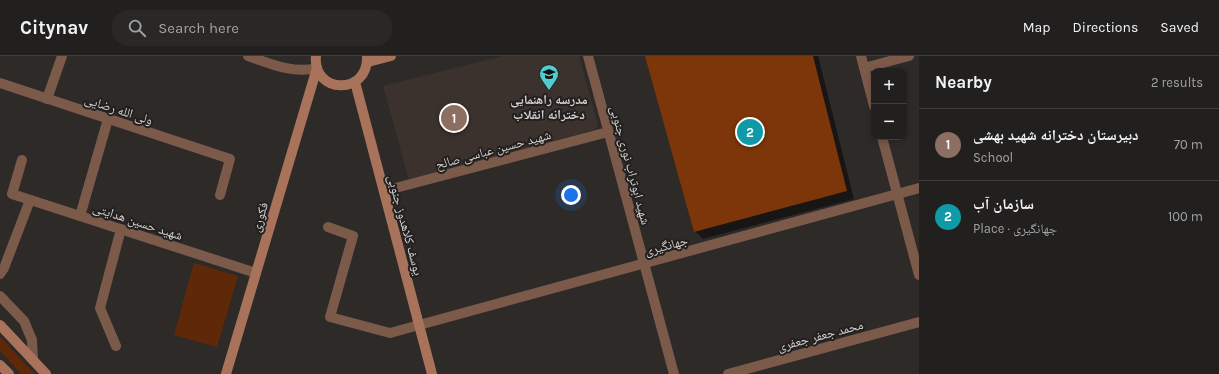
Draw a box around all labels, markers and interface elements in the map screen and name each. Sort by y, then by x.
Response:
search box [112,10,392,46]
text: Citynav [20,17,88,39]
icon: search [126,17,148,39]
text: Search here [158,19,239,37]
text: Map [1023,19,1051,36]
text: Directions [1073,19,1138,36]
text: Saved [1160,19,1199,36]
school or university icon: مدرسه راهنمایی دخترانه انقلاب [538,63,560,91]
map controls [871,68,907,140]
button: + [871,68,907,104]
text: Nearby [935,72,992,92]
text: 2 results [1151,75,1203,90]
street label: ولی الله رضایی [83,91,155,128]
place label: مدرسه راهنمایی دخترانه انقلاب [510,92,588,122]
pin: 1 [441,103,467,133]
street label: شهید ابوتراب نوری جنوبی [606,104,654,227]
button: − [871,104,907,140]
pin: 2 [737,117,763,147]
text: دبیرستان دخترانه شهید بهشی [973,126,1139,144]
street label: شهید حسین عباسی صالح [434,127,553,174]
text: 1 [946,137,950,152]
text: 70 m [1174,137,1203,152]
text: School [973,150,1013,165]
street label: یوسف کلاهدوز جنوبی [384,173,426,277]
your location [561,185,581,205]
text: سازمان آب [973,195,1034,213]
street label: شهید حسین هدایتی [91,200,185,244]
street label: فکوری [248,200,272,234]
text: 2 [944,209,952,224]
text: 100 m [1168,209,1203,224]
text: Place · جهانگیری [973,221,1057,236]
street label: جهانگیری [643,233,690,259]
street label: محمد جعفر جعفری [776,317,865,355]

